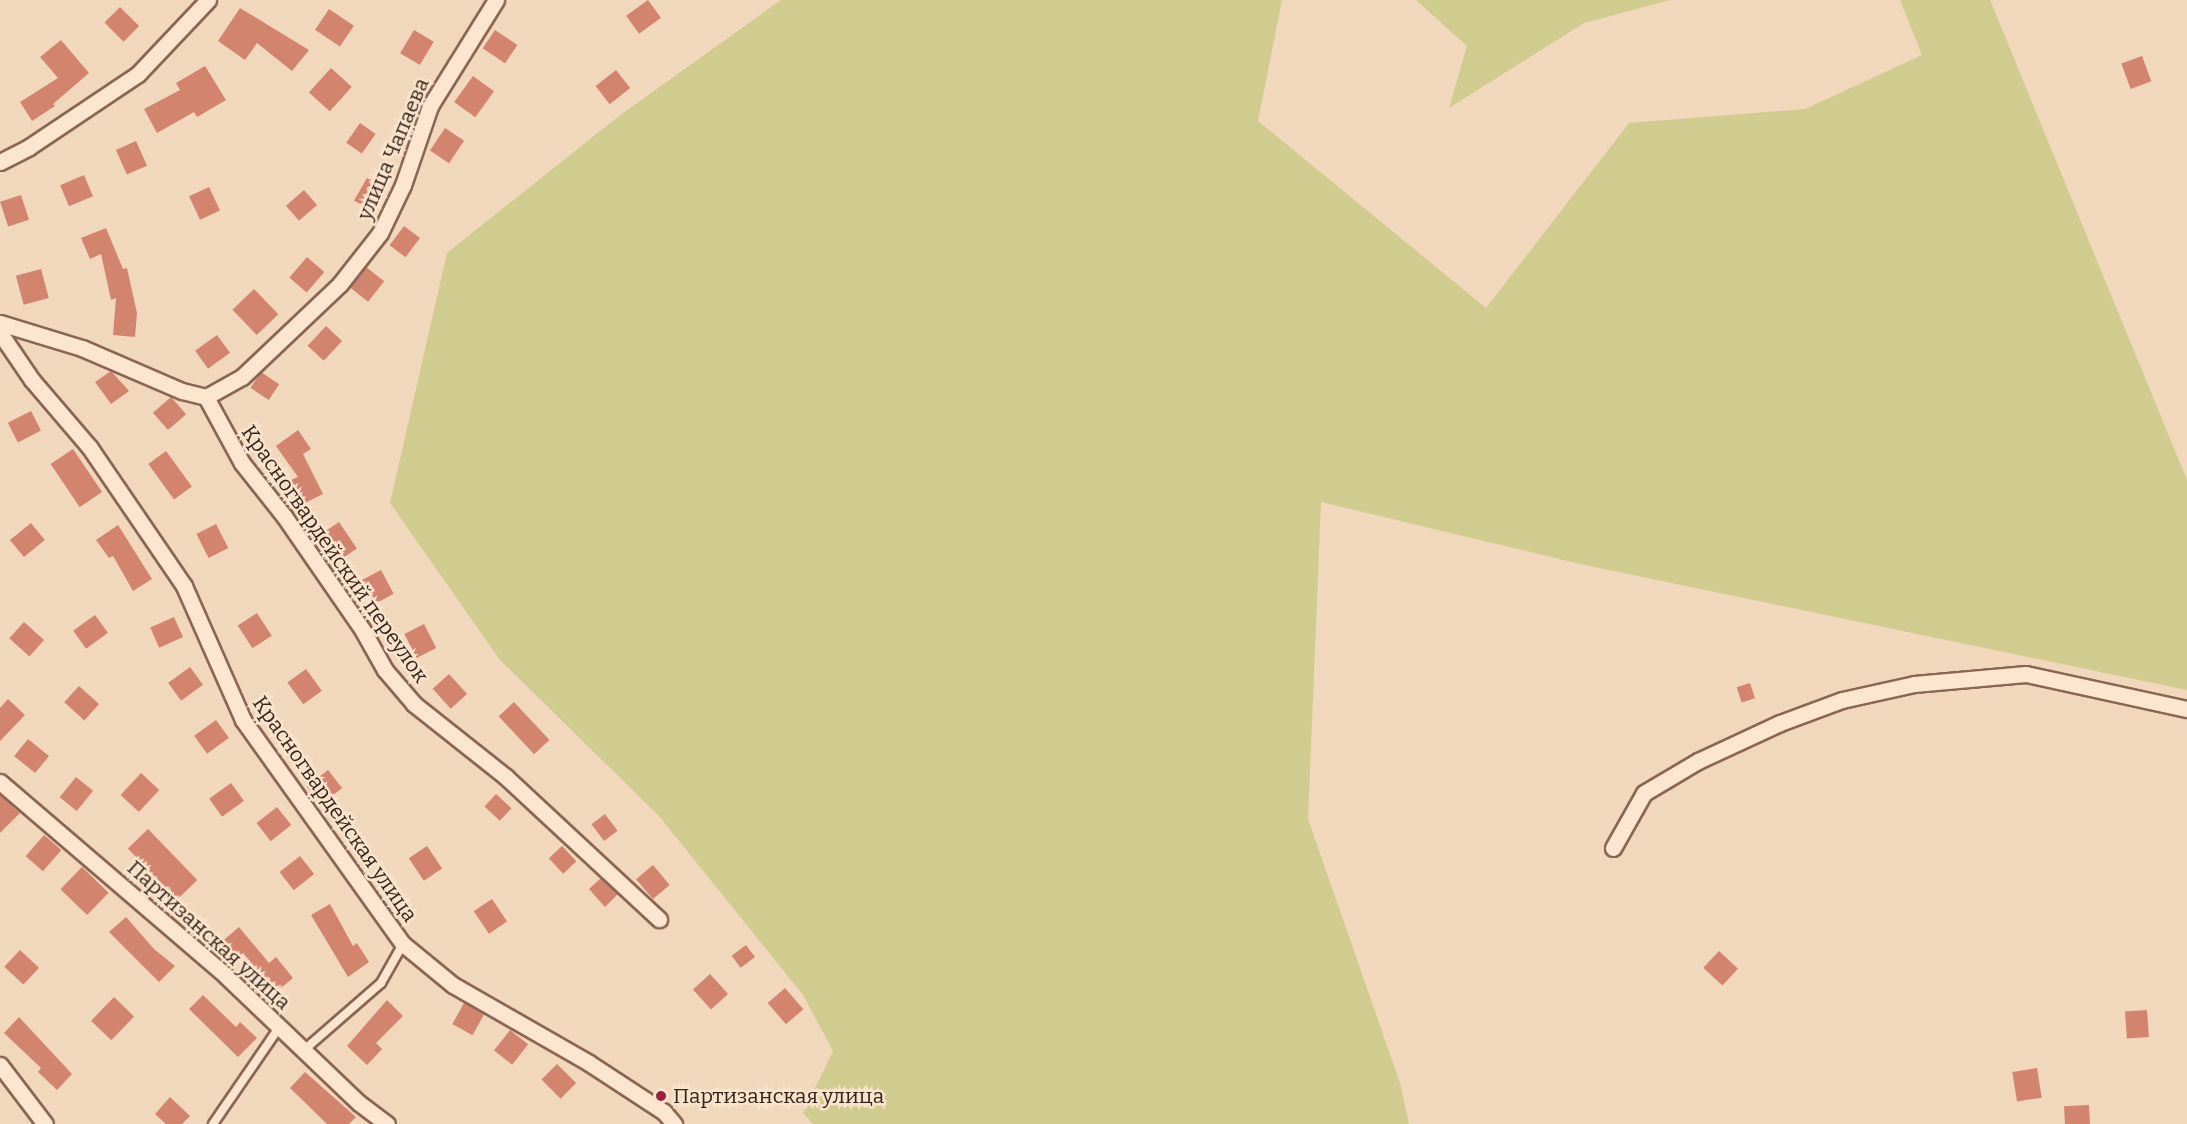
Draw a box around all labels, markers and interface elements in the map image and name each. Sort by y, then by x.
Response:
street label: улица Чапаева [352,74,434,224]
street label: Красногвардейский переулок [236,420,434,688]
street label: Красногвардейская улица [247,691,423,927]
street label: Партизанская улица [122,855,296,1015]
place label: Партизанская улица [673,1083,884,1109]
marker: Партизанская улица [654,1089,668,1103]

